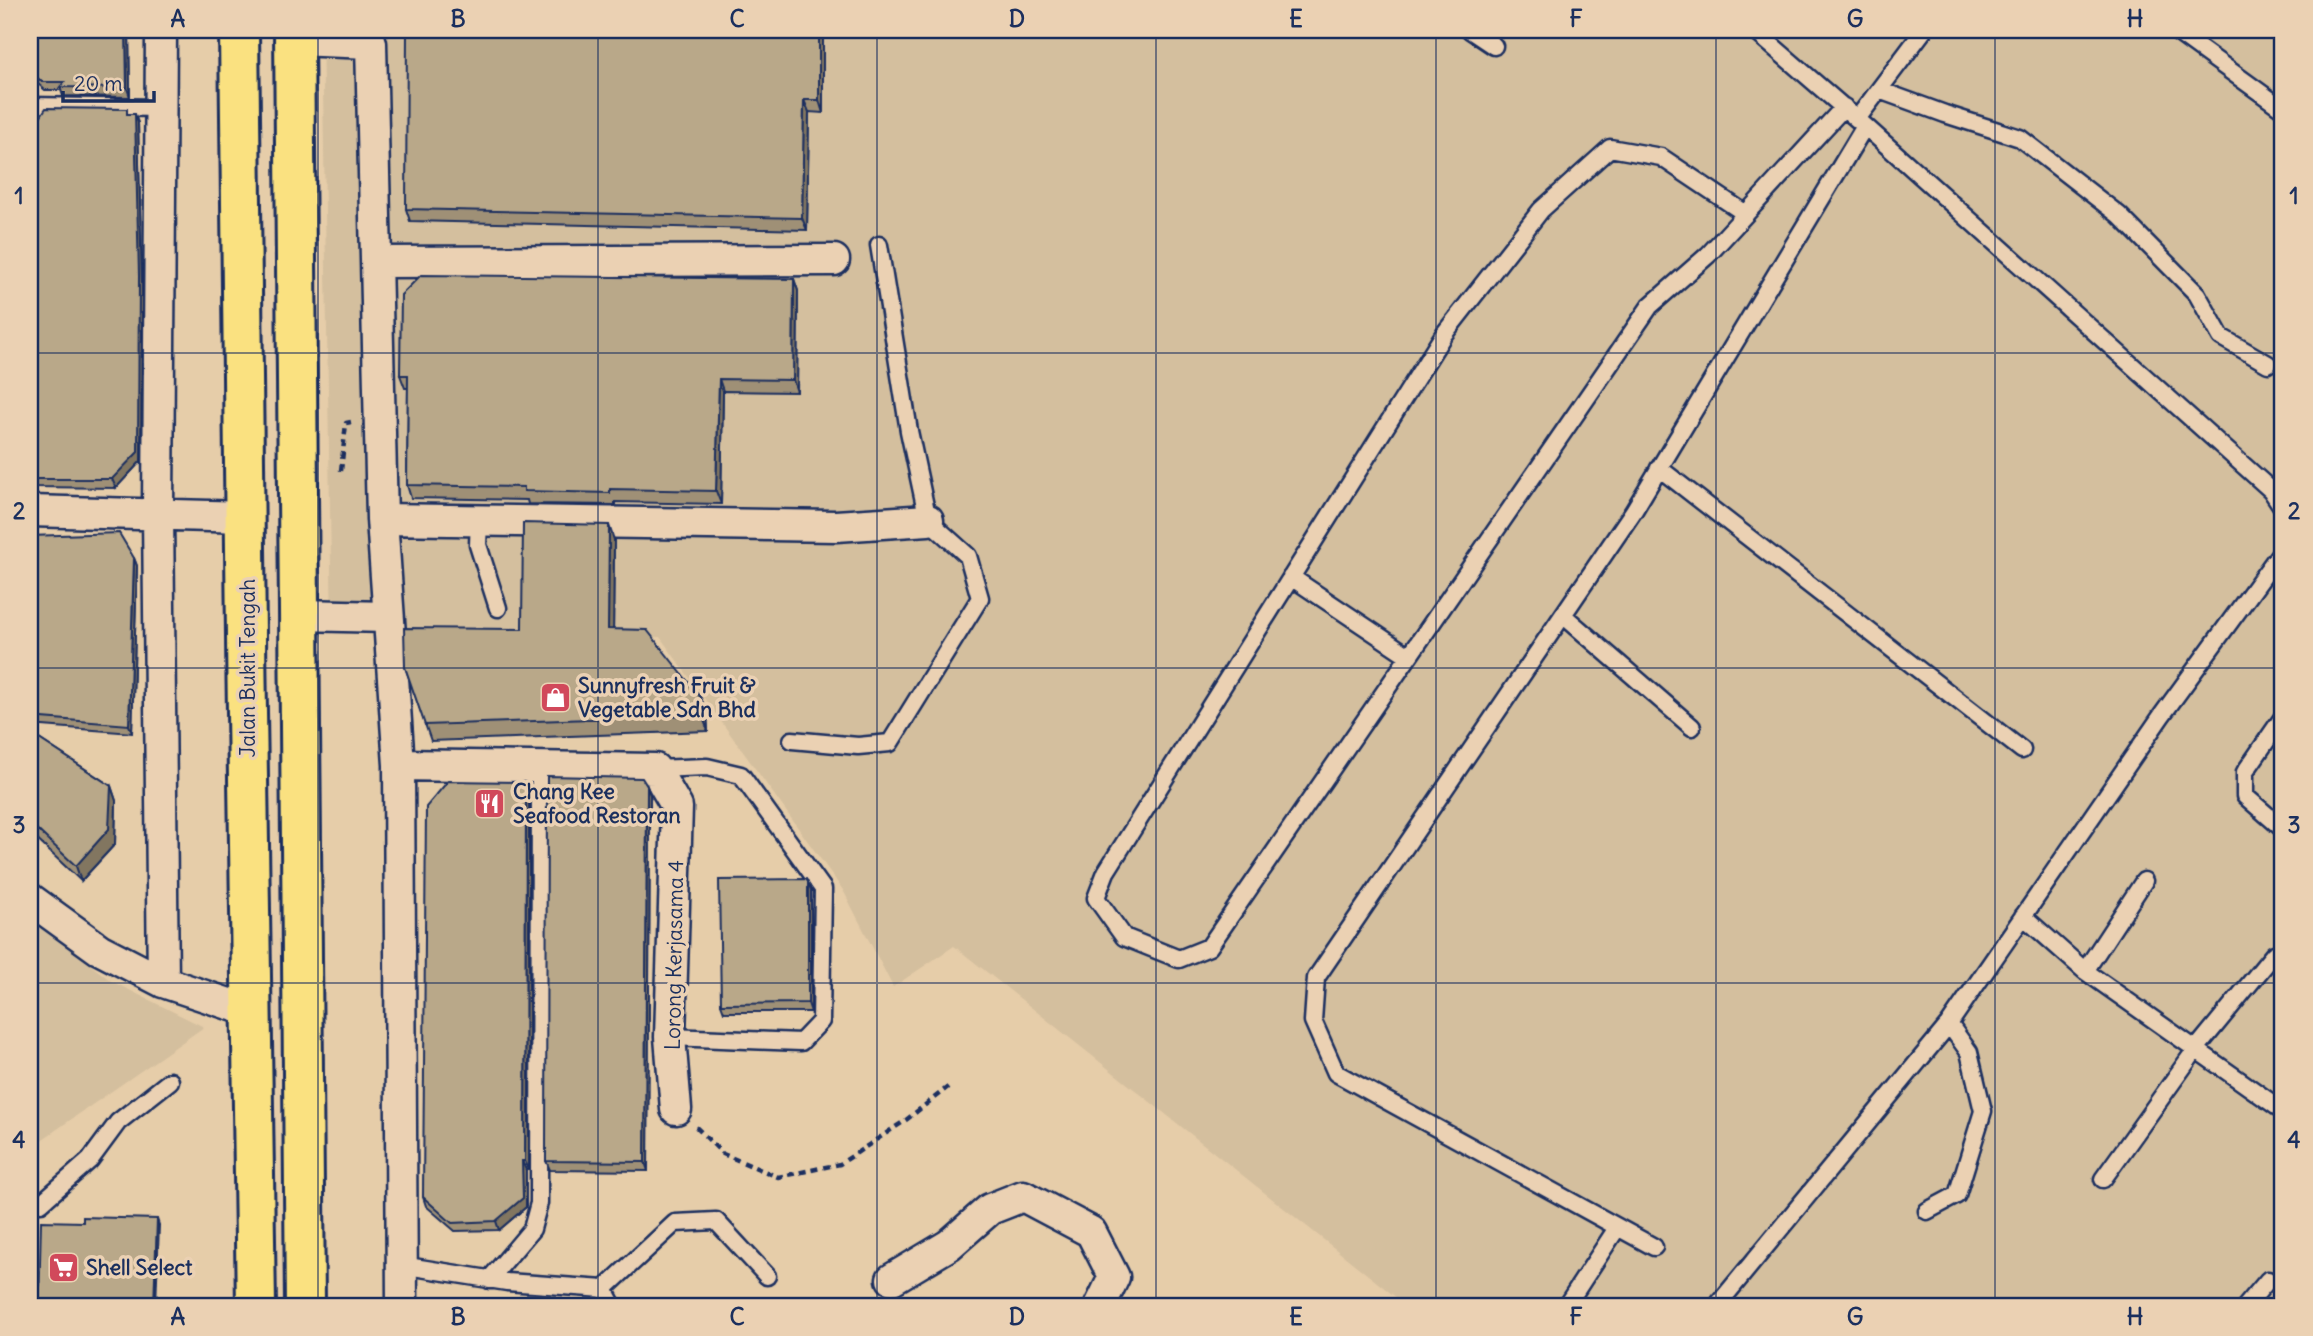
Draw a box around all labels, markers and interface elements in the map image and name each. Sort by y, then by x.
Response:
text: A [171,4,186,33]
text: B [450,4,466,33]
text: C [729,4,745,33]
text: D [1009,4,1025,33]
text: E [1289,4,1303,33]
text: F [1569,4,1583,33]
text: G [1847,4,1863,33]
text: H [2127,4,2143,33]
scale bar [63,60,154,104]
text: 20 m [74,70,123,97]
text: 1 [14,181,24,210]
text: 1 [2289,181,2299,210]
text: 2 [13,496,26,525]
text: 2 [2288,496,2301,525]
street label: Jalan Bukit Tengah [234,579,261,757]
place label: Sunnyfresh Fruit & Vegetable Sdn Bhd [578,672,756,723]
shop icon: Sunnyfresh Fruit & Vegetable Sdn Bhd [538,680,572,714]
place label: Chang Kee Seafood Restoran [513,778,681,829]
restaurant icon: Chang Kee Seafood Restoran [473,786,507,820]
text: 3 [12,810,26,839]
text: 3 [2287,810,2301,839]
street label: Lorong Kerjasama 4 [659,860,689,1050]
text: 4 [12,1125,26,1154]
text: 4 [2287,1125,2301,1154]
supermarket icon: Shell Select [46,1250,80,1284]
place label: Shell Select [86,1254,193,1281]
text: A [171,1302,186,1331]
text: B [450,1302,466,1331]
text: C [729,1302,745,1331]
text: D [1009,1302,1025,1331]
text: E [1289,1302,1303,1331]
text: F [1569,1302,1583,1331]
text: G [1847,1302,1863,1331]
text: H [2127,1302,2143,1331]

